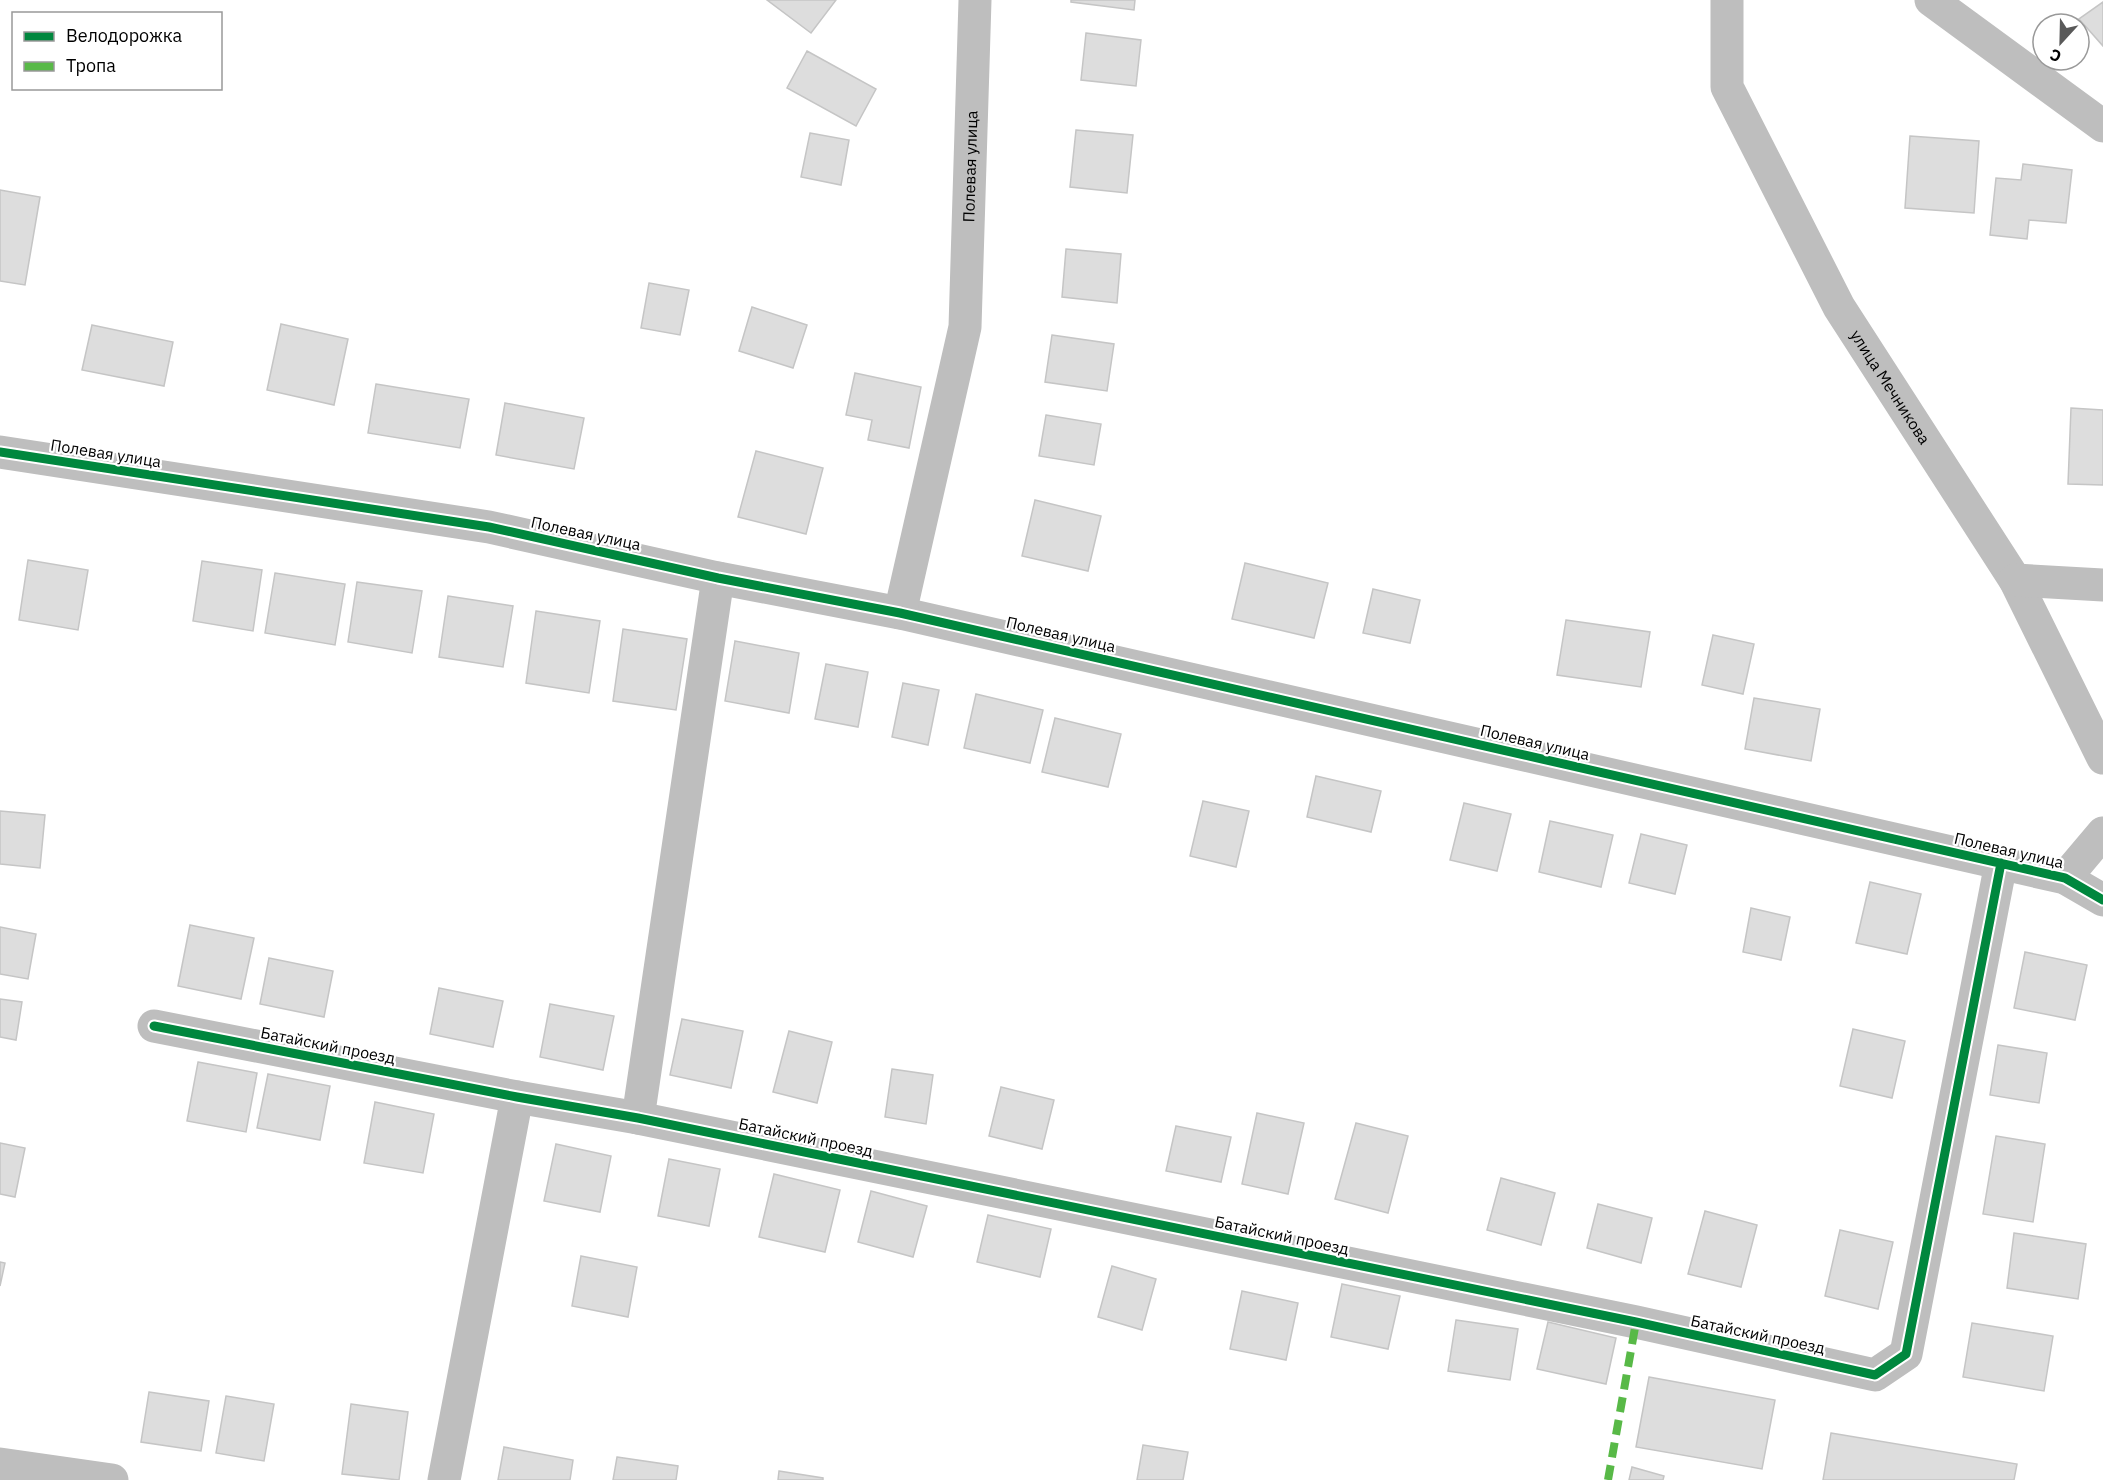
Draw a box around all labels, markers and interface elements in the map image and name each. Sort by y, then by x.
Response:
legend [12,12,222,90]
north arrow [2031,12,2091,72]
text: Велодорожка [66,24,182,47]
text: С [2047,45,2064,67]
text: Тропа [66,54,116,77]
street label: Полевая улица [958,110,982,223]
street label: улица Мечникова [1846,326,1935,448]
street label: Полевая улица [49,434,163,472]
street label: Полевая улица [529,512,643,555]
street label: Полевая улица [1004,612,1118,656]
street label: Полевая улица [1478,720,1592,764]
street label: Полевая улица [1952,828,2066,872]
street label: Батайский проезд [259,1022,398,1068]
street label: Батайский проезд [737,1113,875,1161]
street label: Батайский проезд [1213,1211,1351,1259]
street label: Батайский проезд [1689,1310,1827,1358]

